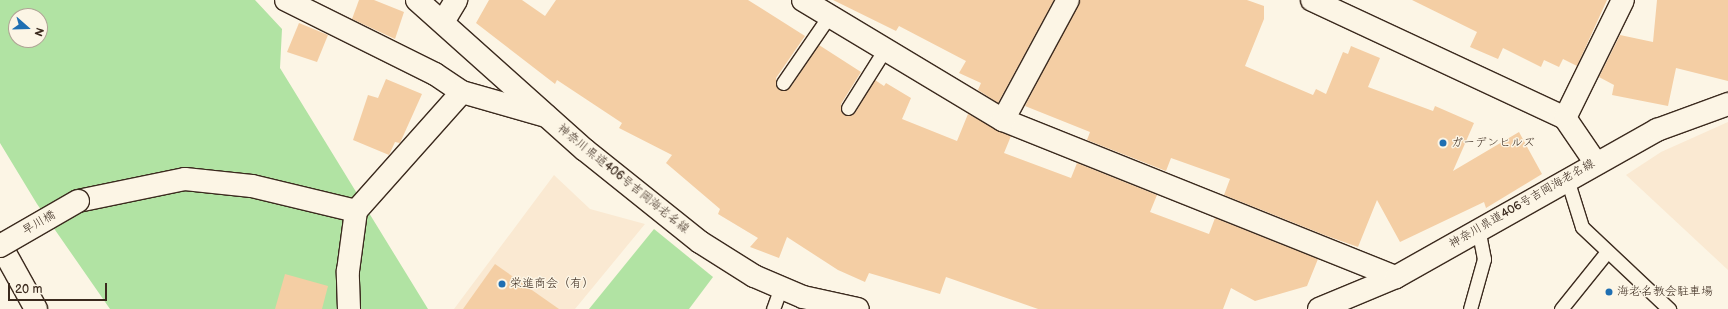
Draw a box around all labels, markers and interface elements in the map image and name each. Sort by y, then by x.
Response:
north arrow [8,8,48,48]
text: N [31,26,46,38]
street label: 神奈川県道406号吉岡海老名線 [554,121,692,237]
place label: ガーデンヒルズ [1451,136,1535,150]
marker: ガーデンヒルズ [1438,138,1448,148]
street label: 神奈川県道406号吉岡海老名線 [1447,156,1597,252]
street label: 早川橋 [20,208,58,238]
scale bar [10,275,109,301]
place label: 栄進商会（有） [510,277,594,291]
marker: 栄進商会（有） [497,279,507,289]
text: 20 m [15,282,42,297]
place label: 海老名教会駐車場 [1617,285,1713,299]
marker: 海老名教会駐車場 [1604,287,1614,297]

